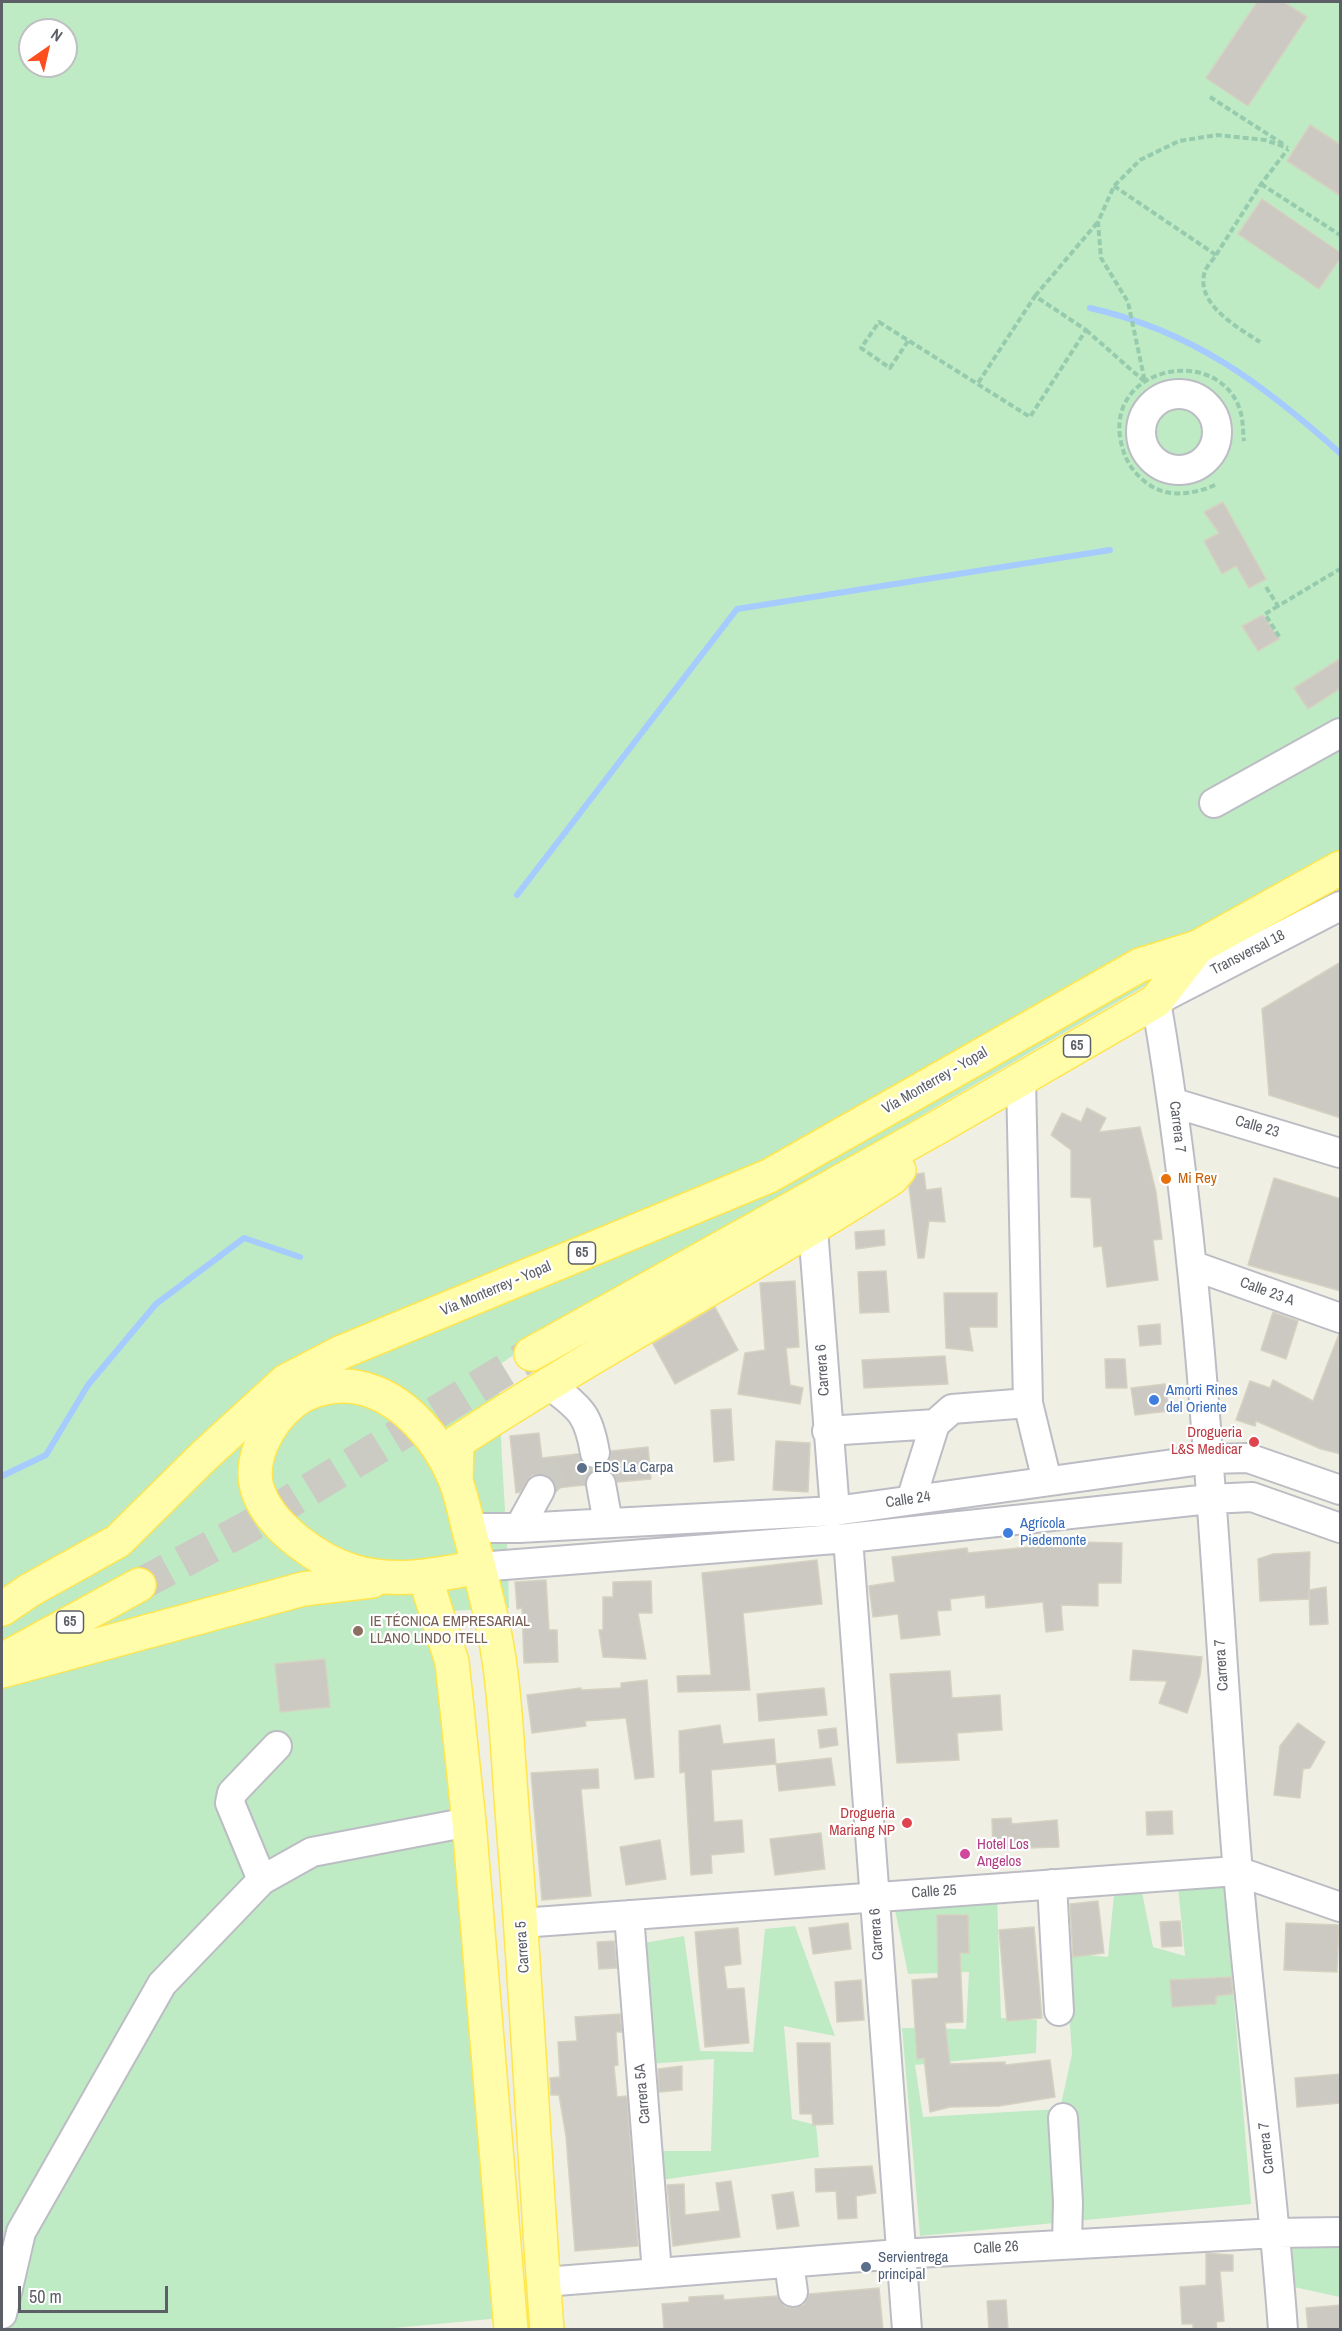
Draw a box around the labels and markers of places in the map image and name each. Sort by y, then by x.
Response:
place label: Mi Rey [1178,1170,1217,1188]
marker: Mi Rey [1159,1172,1173,1186]
place label: Amorti Rines del Oriente [1166,1382,1238,1417]
marker: Amorti Rines del Oriente [1147,1393,1161,1407]
place label: Drogueria L&S Medicar [1171,1424,1242,1459]
marker: Drogueria L&S Medicar [1247,1435,1261,1449]
place label: EDS La Carpa [594,1459,673,1477]
marker: EDS La Carpa [575,1461,589,1475]
place label: Agrícola Piedemonte [1020,1515,1086,1550]
marker: Agrícola Piedemonte [1001,1526,1015,1540]
place label: IE TÉCNICA EMPRESARIAL LLANO LINDO ITELL [370,1613,530,1648]
marker: IE TÉCNICA EMPRESARIAL LLANO LINDO ITELL [351,1624,365,1638]
place label: Drogueria Mariang NP [829,1805,895,1840]
marker: Drogueria Mariang NP [900,1816,914,1830]
place label: Hotel Los Angelos [977,1836,1029,1871]
marker: Hotel Los Angelos [958,1847,972,1861]
place label: Servientrega principal [878,2249,948,2284]
marker: Servientrega principal [859,2260,873,2274]

